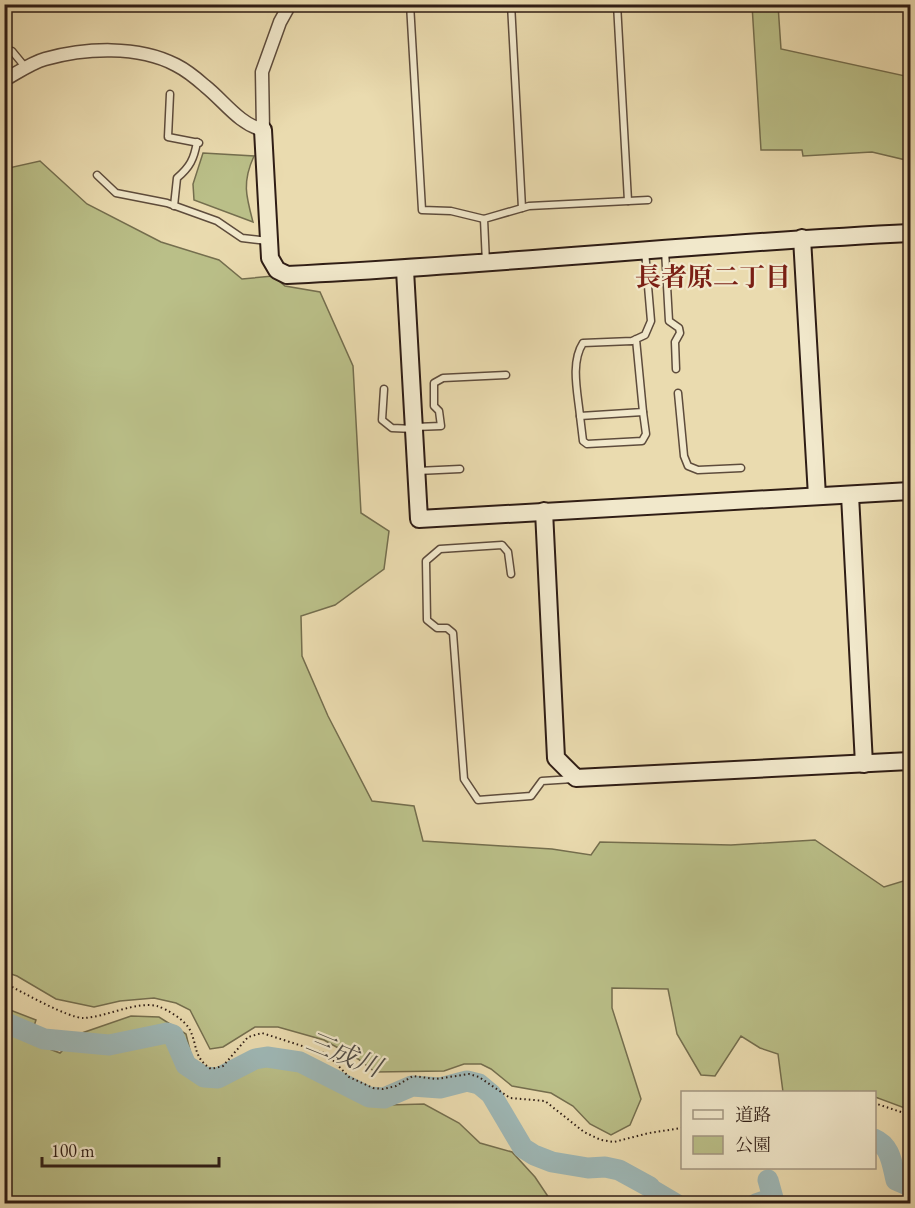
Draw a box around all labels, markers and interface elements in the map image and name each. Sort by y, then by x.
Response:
district label: 長者原二丁目 [635,260,791,294]
water label: 三成川 [301,1024,389,1085]
legend [681,1091,876,1169]
text: 道路 [735,1103,771,1126]
scale bar [42,1130,219,1168]
text: 公園 [735,1133,771,1156]
text: 100 m [51,1139,95,1162]

